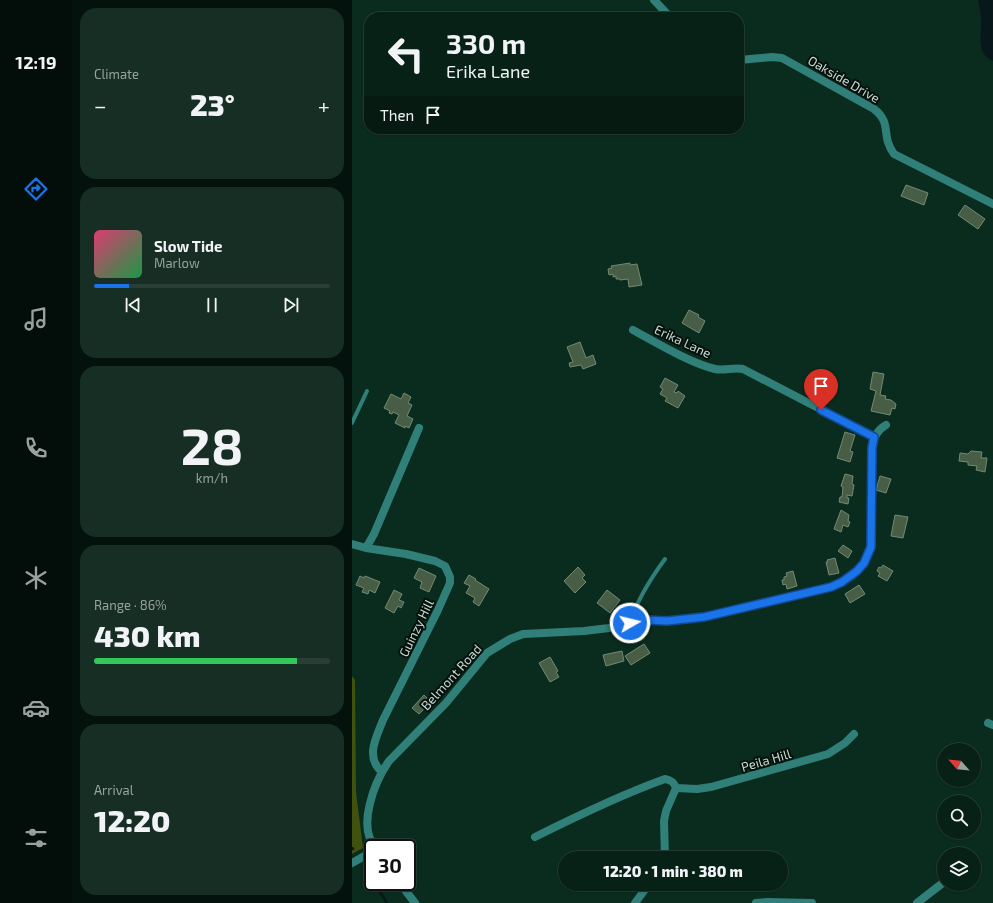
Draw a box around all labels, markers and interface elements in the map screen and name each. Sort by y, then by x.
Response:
text: 330 m [446,26,526,60]
icon: left [380,28,432,80]
text: 12:19 [15,51,57,73]
street label: Oakside Drive [805,52,883,106]
text: Erika Lane [446,60,530,82]
text: Climate [94,66,139,82]
text: 23° [190,86,235,122]
text: − [94,92,107,118]
text: + [318,92,330,118]
icon: arrive [422,104,444,126]
text: Then [380,106,414,124]
icon: directions [22,175,50,203]
text: Slow Tide [154,237,222,255]
text: Marlow [154,255,200,271]
icon: previous [122,294,144,316]
icon: pause [201,294,223,316]
icon: next [280,294,302,316]
icon: music [22,305,50,333]
street label: Erika Lane [652,321,714,361]
pin [804,369,838,410]
icon: arrive [810,375,832,397]
text: 28 [181,413,243,475]
icon: phone [22,434,50,462]
text: km/h [196,470,228,486]
icon: climate [22,564,50,592]
street label: Guinzy Hill [395,596,437,659]
text: Range · 86% [94,597,167,613]
position arrow [609,602,651,644]
text: 430 km [94,617,201,653]
street label: Belmont Road [417,641,485,713]
icon: car [22,694,50,722]
north arrow [937,743,981,787]
map controls [937,743,981,891]
street label: Peila Hill [739,745,793,775]
text: Arrival [94,782,134,798]
button: search [937,795,981,839]
text: 12:20 [94,802,170,838]
icon: filters [22,824,50,852]
speed limit sign: 30 [364,839,416,891]
button: layers [937,847,981,891]
text: 12:20 · 1 min · 380 m [603,862,743,880]

